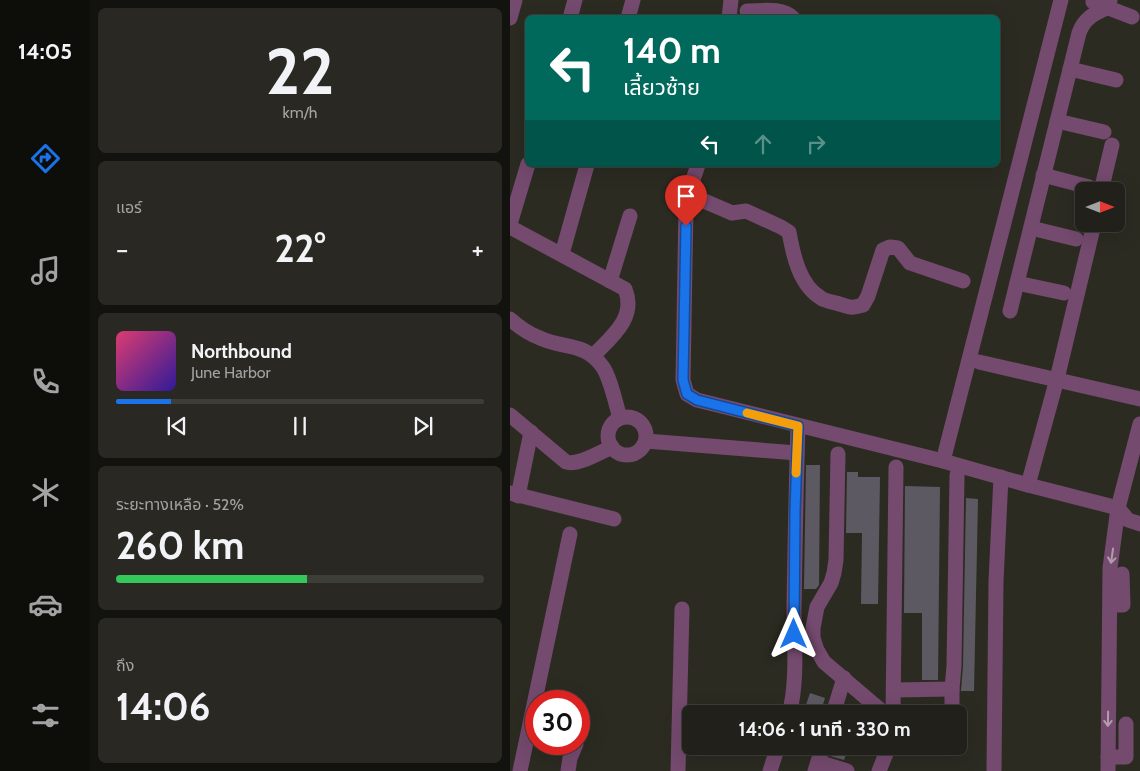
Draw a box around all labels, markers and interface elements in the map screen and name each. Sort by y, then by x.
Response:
text: 140 m [623,29,721,72]
text: 22 [266,31,334,110]
icon: left [540,35,605,100]
text: 14:05 [18,38,72,65]
text: เลี้ยวซ้าย [623,74,700,101]
text: km/h [282,103,318,122]
icon: left [696,130,724,158]
icon: ahead [749,130,777,158]
icon: right [802,130,830,158]
icon: directions [28,141,63,176]
pin [665,175,707,226]
icon: arrive [672,182,700,210]
north arrow [1075,182,1125,232]
map controls [1075,182,1125,232]
text: แอร์ [116,198,142,217]
text: 22° [274,225,326,272]
text: − [116,232,128,266]
text: + [472,232,484,266]
icon: music [28,253,63,288]
text: Northbound [191,340,292,363]
text: June Harbor [191,363,271,382]
icon: phone [28,364,63,399]
icon: previous [163,412,191,440]
icon: pause [286,412,314,440]
icon: next [409,412,437,440]
icon: climate [28,475,63,510]
text: ระยะทางเหลือ · 52% [116,495,244,514]
text: 260 km [116,522,244,569]
one-way arrow [1106,548,1116,564]
icon: car [28,587,63,622]
position arrow [767,607,819,659]
text: ถึง [116,656,134,675]
text: 14:06 [116,683,210,730]
speed limit sign: 30 [525,690,590,755]
icon: filters [28,698,63,733]
one-way arrow [1104,710,1113,726]
text: 14:06 · 1 นาที · 330 m [739,718,910,741]

